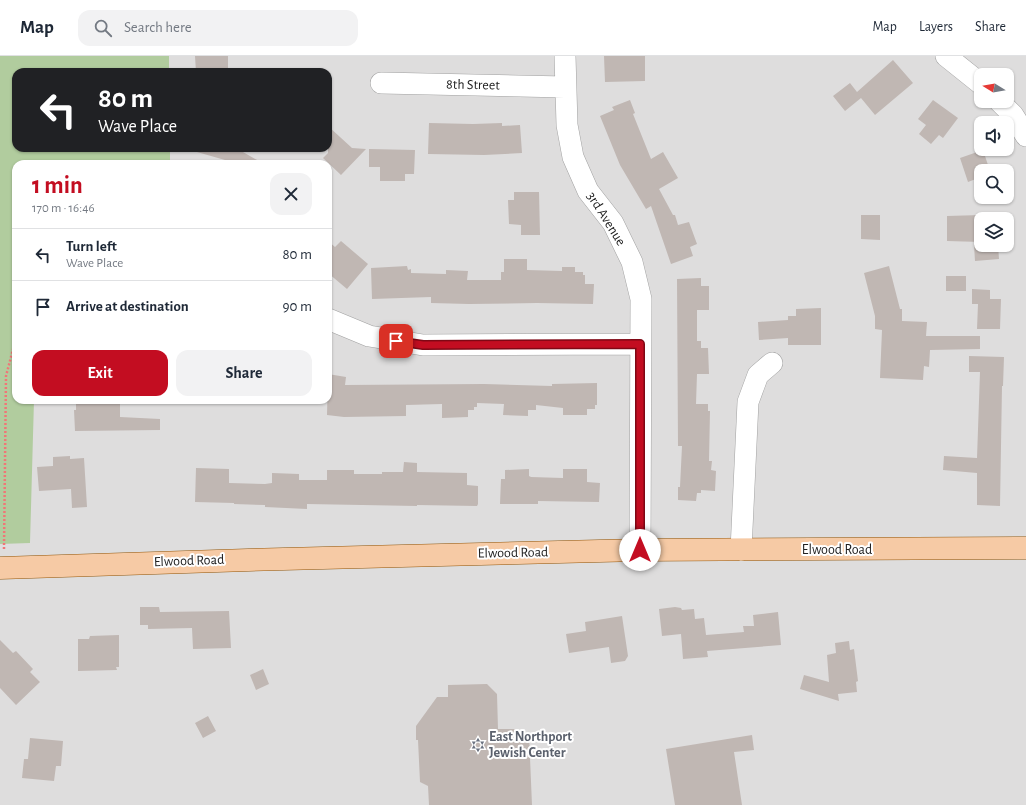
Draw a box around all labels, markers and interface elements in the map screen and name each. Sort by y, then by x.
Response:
search box [78,10,358,46]
icon: search [92,17,114,39]
text: Map [20,18,54,37]
text: Search here [124,20,192,35]
text: Map [872,20,897,34]
text: Layers [919,20,953,34]
text: Share [975,20,1006,34]
north arrow [974,68,1014,108]
map controls [974,68,1014,252]
street label: 8th Street [446,78,500,92]
icon: left [32,84,84,136]
text: 80 m [98,85,153,113]
button: sound [974,116,1014,156]
text: Wave Place [98,118,177,136]
button: search [974,164,1014,204]
button: close [270,173,312,215]
text: 1 min [32,174,83,198]
street label: 3rd Avenue [584,190,628,248]
text: 170 m · 16:46 [32,202,95,215]
button: layers [974,212,1014,252]
text: Turn left [66,239,117,254]
icon: left [32,244,54,266]
text: 80 m [282,247,312,262]
text: Wave Place [66,257,123,270]
icon: arrive [32,296,54,318]
text: Arrive at destination [66,299,189,314]
text: 90 m [283,299,312,314]
pin [379,324,413,358]
icon: arrive [385,330,407,352]
button: Exit [32,350,168,396]
button: Share [176,350,312,396]
position arrow [619,529,661,571]
street label: Elwood Road [802,543,872,557]
street label: Elwood Road [478,545,548,561]
street label: Elwood Road [153,553,225,569]
place label: East Northport Jewish Center [489,730,572,760]
synagogue icon: East Northport Jewish Center [470,737,486,753]

